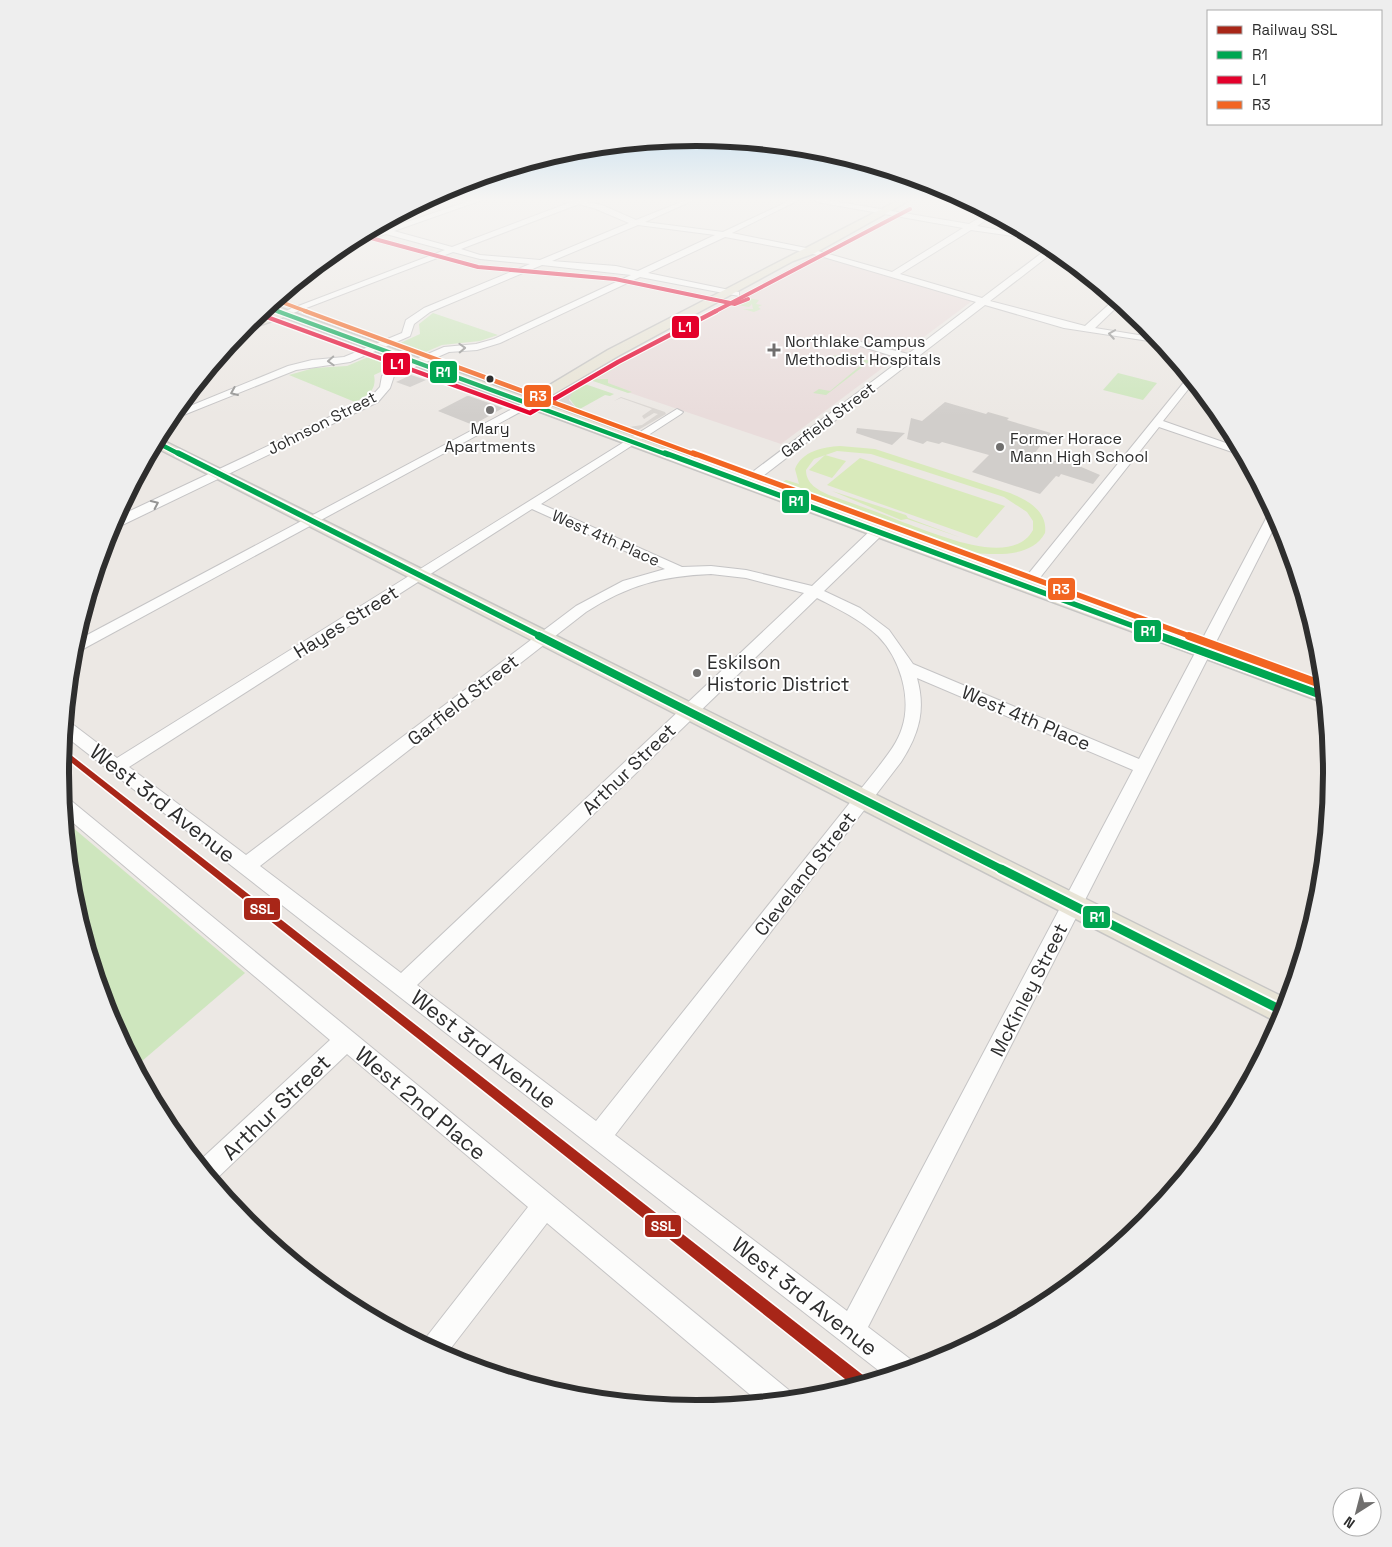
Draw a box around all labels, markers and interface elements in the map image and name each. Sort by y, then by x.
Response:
legend [1207,10,1382,125]
text: Railway SSL [1252,20,1337,39]
text: R1 [1252,45,1268,64]
text: L1 [1252,70,1266,89]
text: R3 [1252,95,1271,114]
line badge: L1 [671,315,700,339]
text: L1 [678,318,692,336]
one-way arrow [1107,330,1116,340]
place label: Northlake Campus Methodist Hospitals [785,331,941,370]
one-way arrow [458,342,466,353]
marker: Northlake Campus Methodist Hospitals [767,343,781,357]
line badge: L1 [382,352,411,376]
text: L1 [390,355,404,373]
one-way arrow [327,356,335,367]
line badge: R1 [429,360,458,384]
text: R1 [435,363,451,381]
unlabelled marker [485,374,495,384]
street label: Garfield Street [777,378,879,462]
line badge: R3 [523,384,552,408]
one-way arrow [231,386,239,396]
street label: Johnson Street [264,386,380,460]
text: R3 [529,387,547,405]
marker: Mary Apartments [484,404,496,416]
place label: Mary Apartments [444,418,536,457]
place label: Former Horace Mann High School [1010,428,1148,467]
marker: Former Horace Mann High School [994,441,1006,453]
line badge: R1 [781,489,810,514]
text: R1 [788,492,804,510]
one-way arrow [150,500,159,510]
street label: West 4th Place [549,505,663,571]
line badge: R3 [1047,577,1076,601]
street label: Hayes Street [289,580,403,664]
text: R3 [1052,580,1070,598]
line badge: R1 [1133,619,1162,643]
text: R1 [1140,622,1156,640]
street label: Garfield Street [402,649,524,751]
place label: Eskilson Historic District [707,650,849,697]
marker: Eskilson Historic District [691,667,703,679]
street label: West 4th Place [958,680,1094,756]
street label: Arthur Street [577,718,681,820]
street label: West 3rd Avenue [84,737,242,869]
street label: Cleveland Street [749,807,861,941]
line badge: SSL [243,897,281,921]
text: SSL [250,900,275,918]
line badge: R1 [1082,905,1111,929]
text: R1 [1089,908,1105,926]
street label: McKinley Street [985,919,1073,1061]
street label: West 3rd Avenue [405,983,563,1115]
street label: West 2nd Place [350,1040,492,1166]
street label: Arthur Street [216,1048,336,1166]
line badge: SSL [644,1214,682,1238]
text: SSL [651,1217,676,1235]
street label: West 3rd Avenue [726,1230,884,1362]
north arrow [1332,1487,1382,1537]
text: N [1340,1512,1358,1533]

